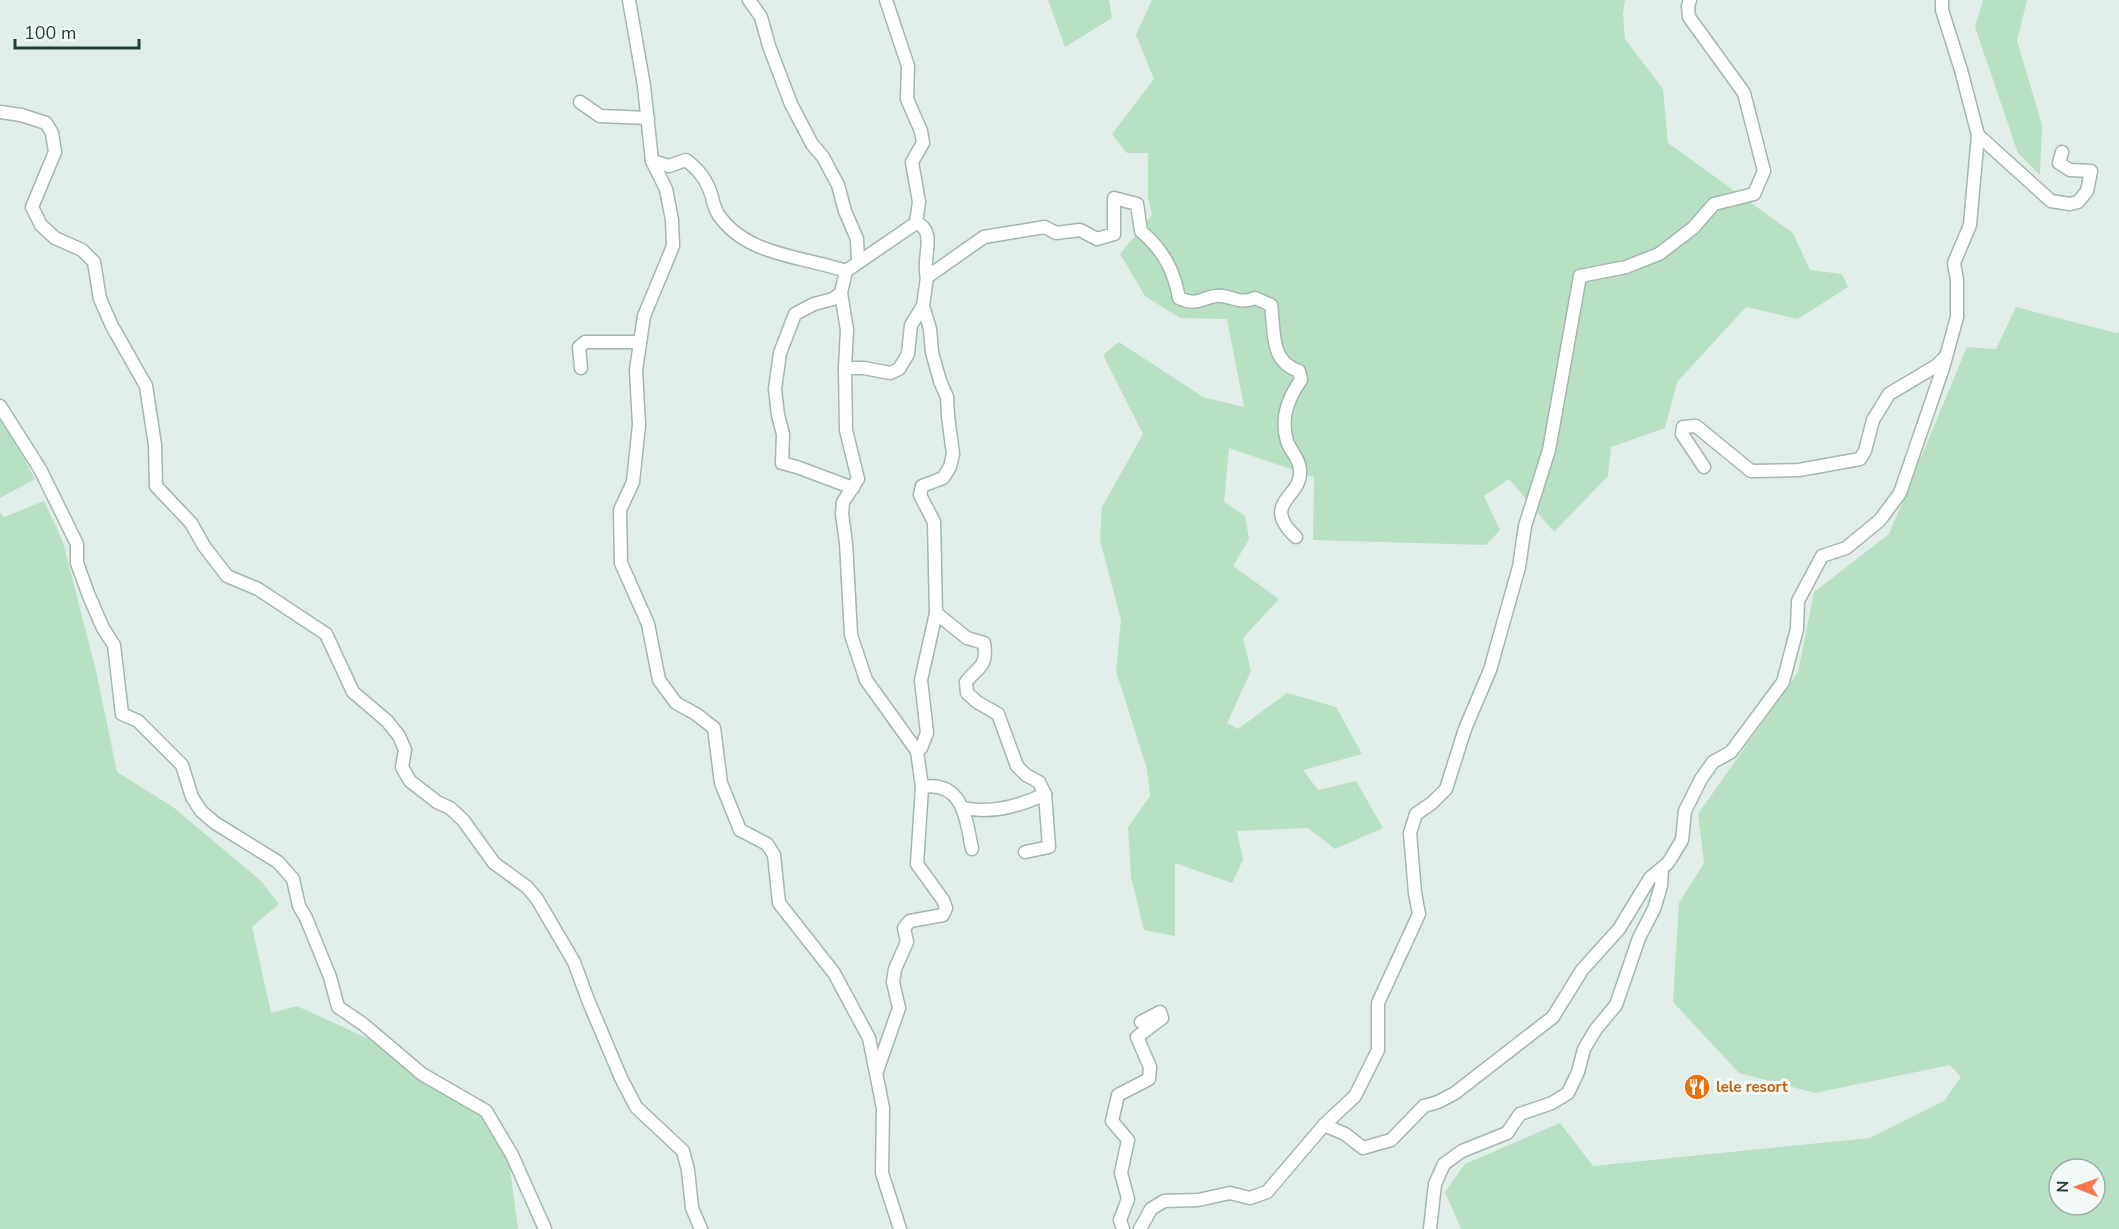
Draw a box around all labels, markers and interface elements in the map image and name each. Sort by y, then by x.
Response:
scale bar [15,12,140,50]
text: 100 m [24,21,76,45]
restaurant icon: lele resort [1682,1072,1712,1102]
place label: lele resort [1716,1077,1788,1097]
north arrow [2047,1157,2107,1217]
text: N [2052,1181,2074,1193]

